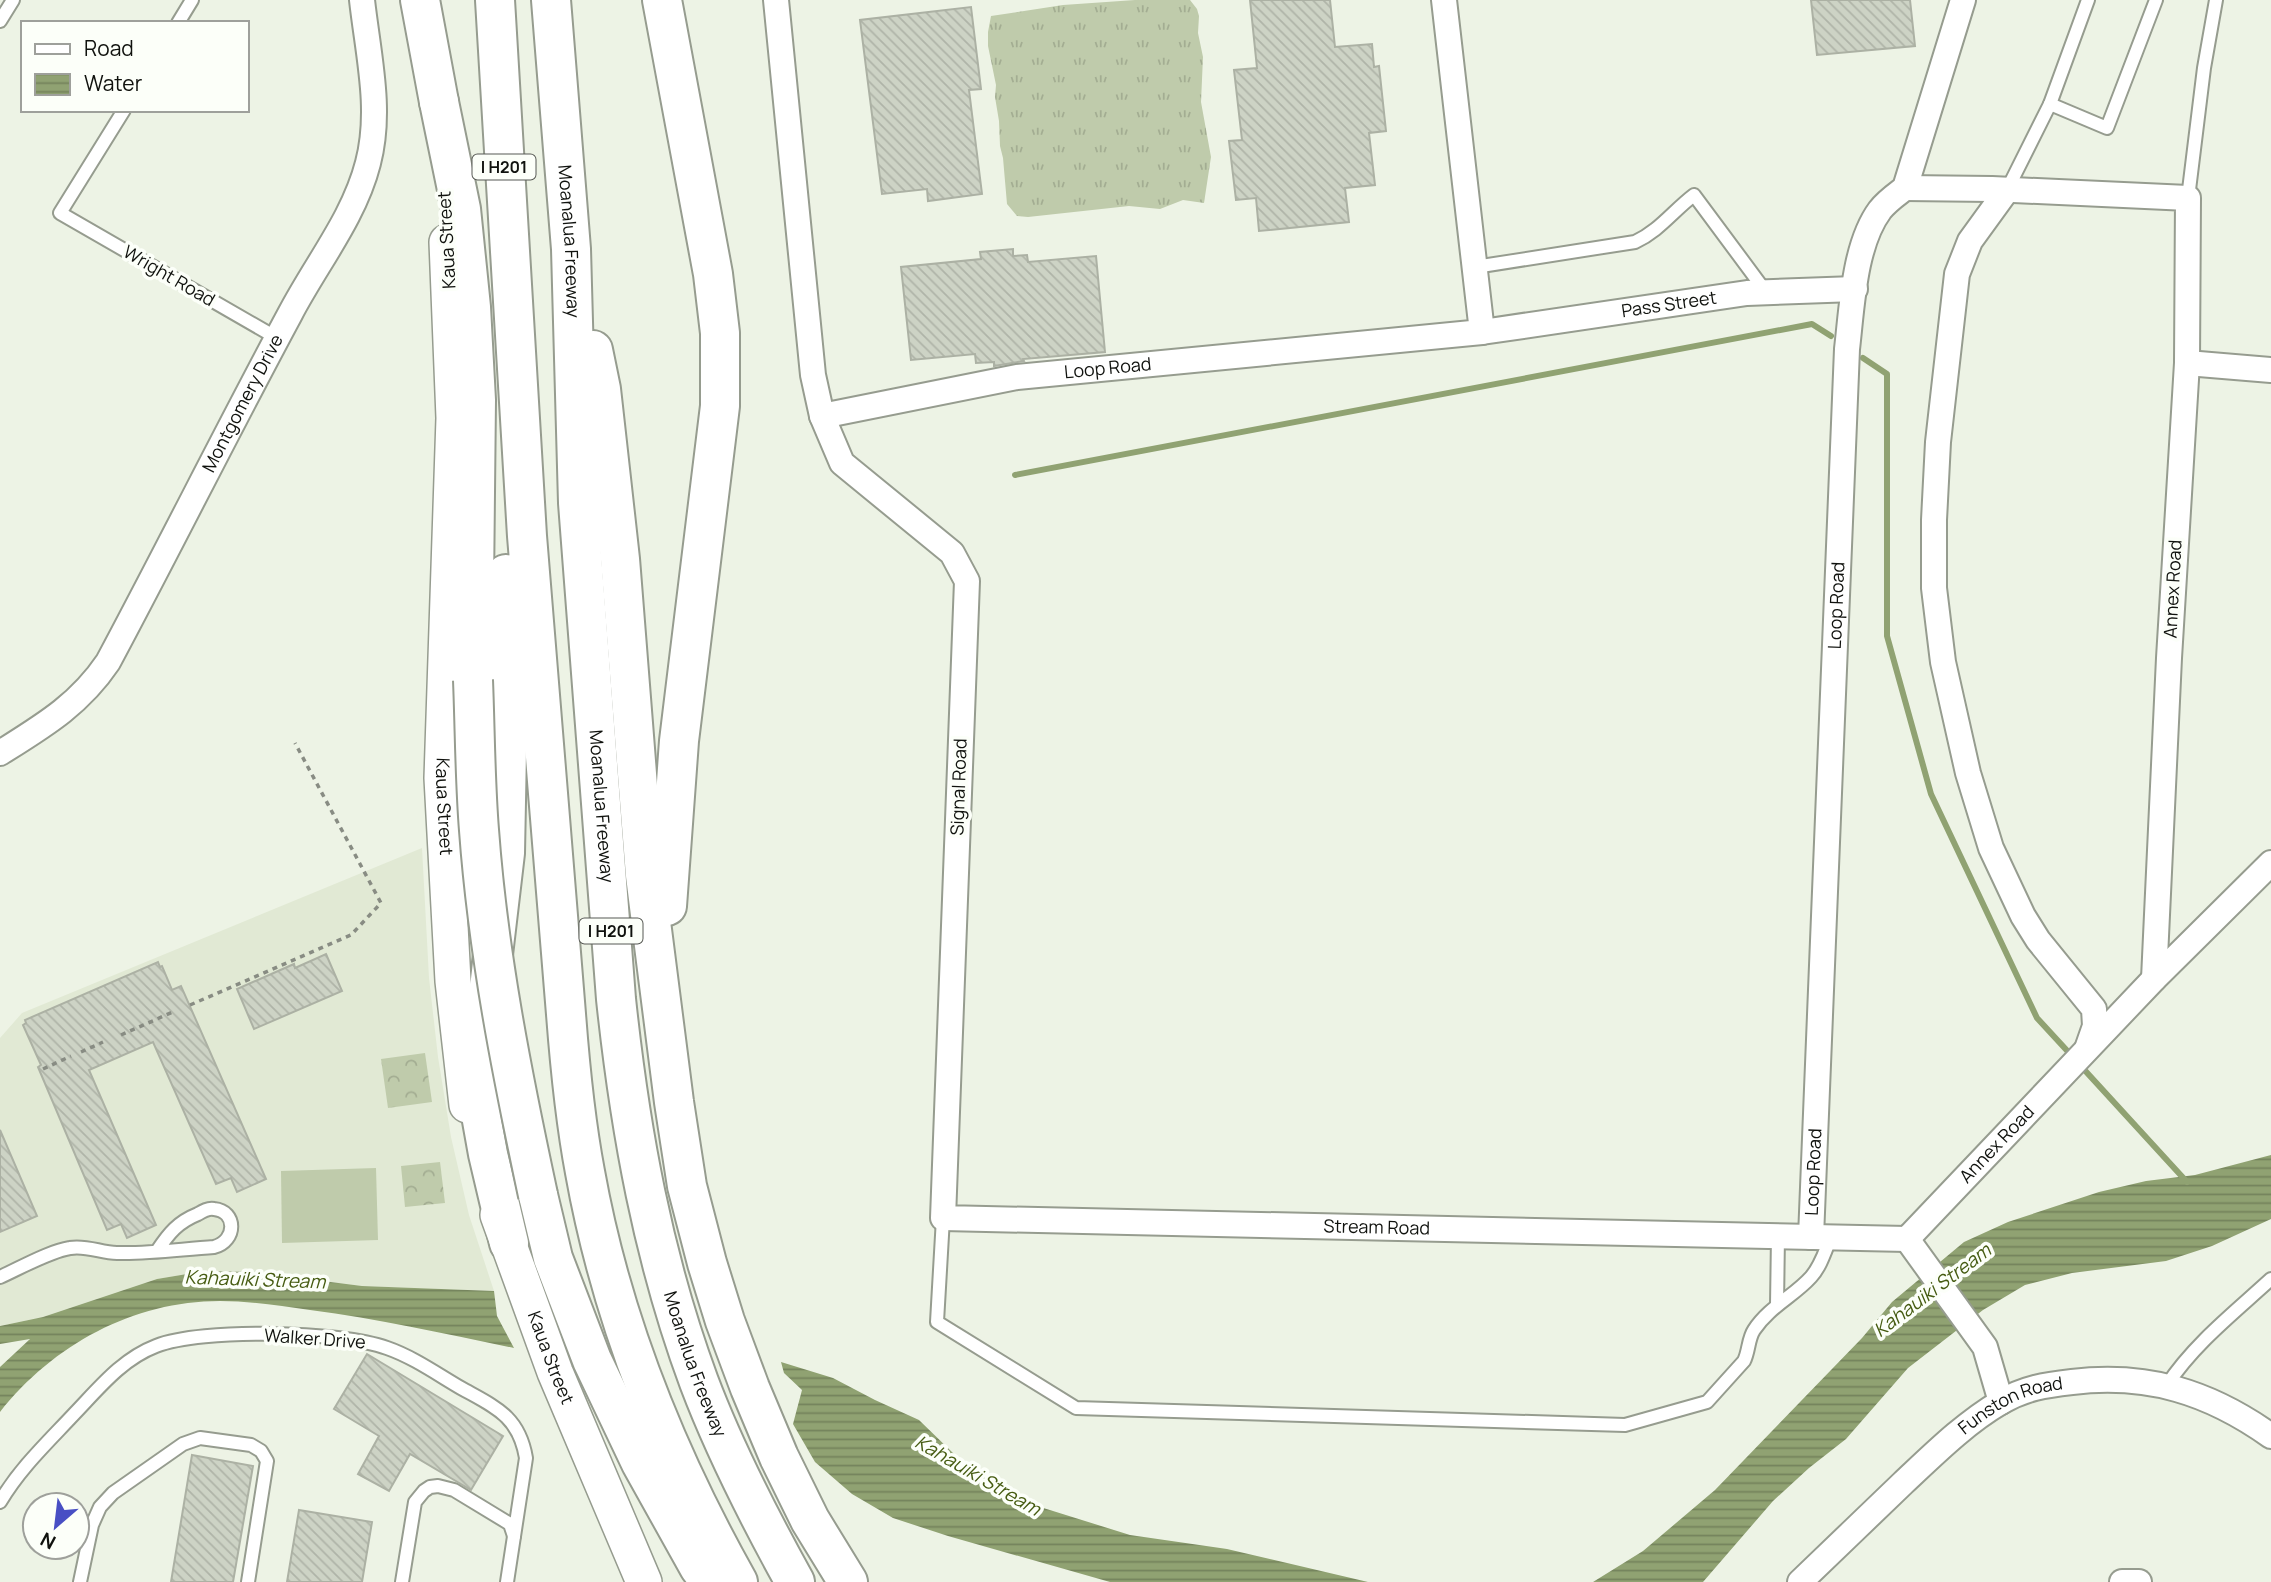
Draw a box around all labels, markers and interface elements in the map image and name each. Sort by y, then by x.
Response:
legend [21,21,248,112]
text: Road [84,34,134,62]
text: Water [84,69,143,97]
road number: I H201 [472,154,536,180]
street label: Moanalua Freeway [553,164,586,319]
street label: Kaua Street [431,191,461,290]
street label: Wright Road [119,239,220,311]
street label: Pass Street [1620,285,1718,322]
street label: Montgomery Drive [196,330,288,476]
street label: Loop Road [1063,351,1152,383]
street label: Annex Road [2157,539,2187,639]
street label: Loop Road [1822,561,1849,650]
street label: Moanalua Freeway [584,729,620,884]
street label: Signal Road [944,738,972,836]
street label: Kaua Street [431,757,459,856]
road number: I H201 [580,918,642,944]
street label: Annex Road [1953,1100,2039,1188]
street label: Loop Road [1799,1128,1826,1216]
street label: Stream Road [1323,1213,1430,1240]
water label: Kahauiki Stream [1868,1236,1997,1343]
water label: Kahauiki Stream [184,1264,328,1295]
street label: Moanalua Freeway [659,1288,733,1441]
street label: Kaua Street [523,1307,580,1408]
street label: Walker Drive [264,1322,367,1354]
street label: Funston Road [1953,1370,2064,1439]
water label: Kahauiki Stream [911,1429,1047,1522]
north arrow [21,1491,91,1561]
text: N [36,1526,60,1556]

